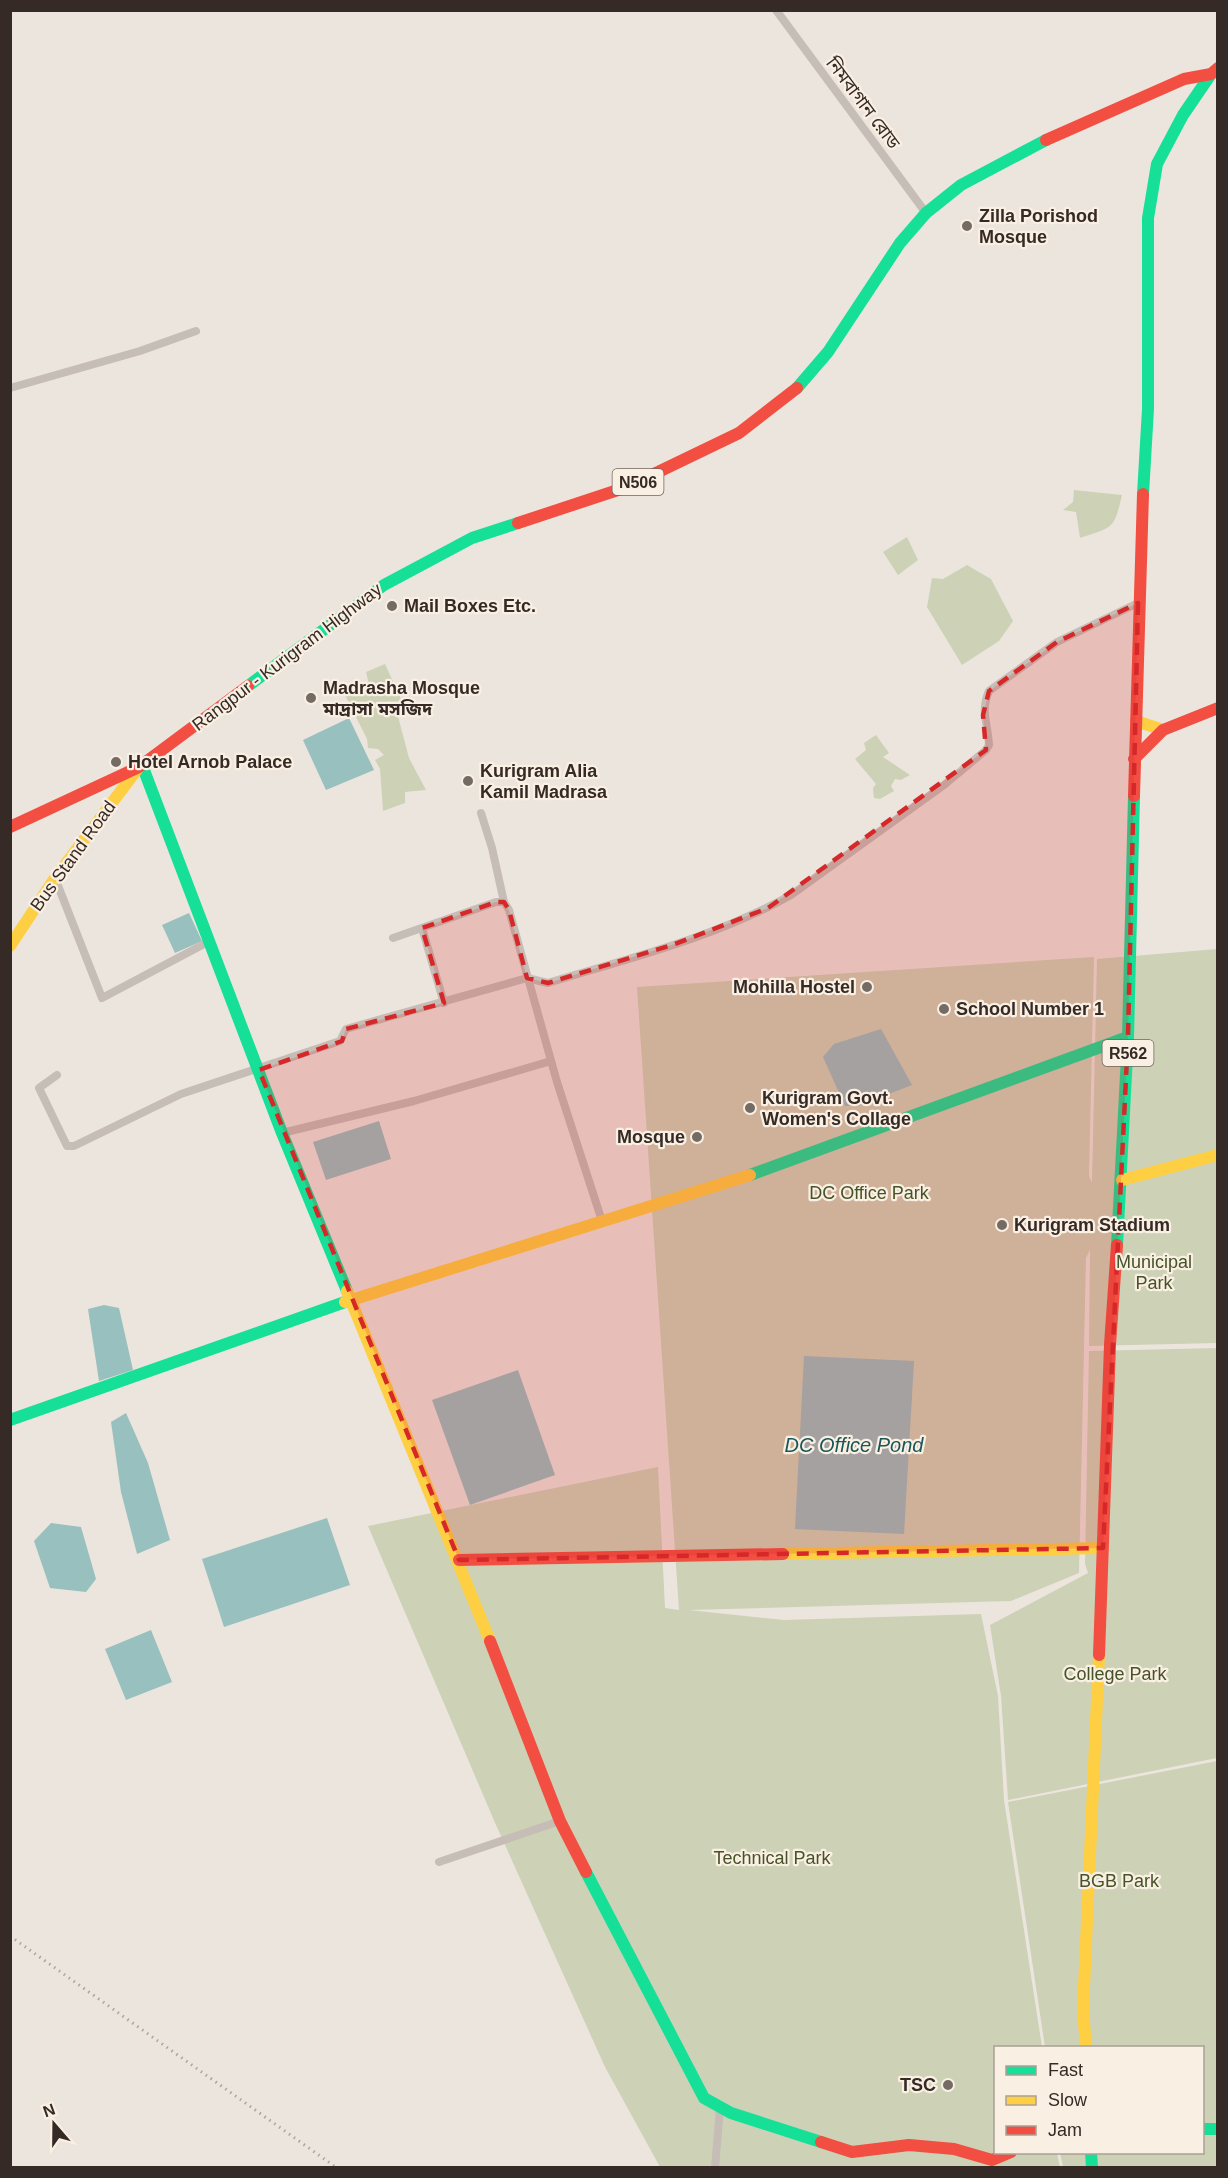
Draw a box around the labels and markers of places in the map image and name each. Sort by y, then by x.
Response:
place label: Zilla Porishod Mosque [979,206,1098,247]
marker: Zilla Porishod Mosque [960,219,974,233]
place label: Mail Boxes Etc. [404,596,536,616]
marker: Mail Boxes Etc. [385,599,399,613]
place label: Madrasha Mosque মাদ্রাসা মসজিদ [322,678,480,719]
marker: Madrasha Mosque মাদ্রাসা মসজিদ [304,691,318,705]
place label: Hotel Arnob Palace [128,752,292,772]
marker: Hotel Arnob Palace [109,755,123,769]
place label: Kurigram Alia Kamil Madrasa [480,761,608,802]
marker: Kurigram Alia Kamil Madrasa [461,774,475,788]
place label: Mohilla Hostel [733,977,855,997]
marker: Mohilla Hostel [860,980,874,994]
place label: School Number 1 [956,999,1104,1019]
marker: School Number 1 [937,1002,951,1016]
place label: Kurigram Govt. Women's Collage [762,1088,911,1129]
marker: Kurigram Govt. Women's Collage [743,1101,757,1115]
place label: Mosque [617,1127,685,1147]
marker: Mosque [690,1130,704,1144]
place label: Kurigram Stadium [1014,1215,1170,1235]
marker: Kurigram Stadium [995,1218,1009,1232]
place label: TSC [900,2075,936,2095]
marker: TSC [941,2078,955,2092]

